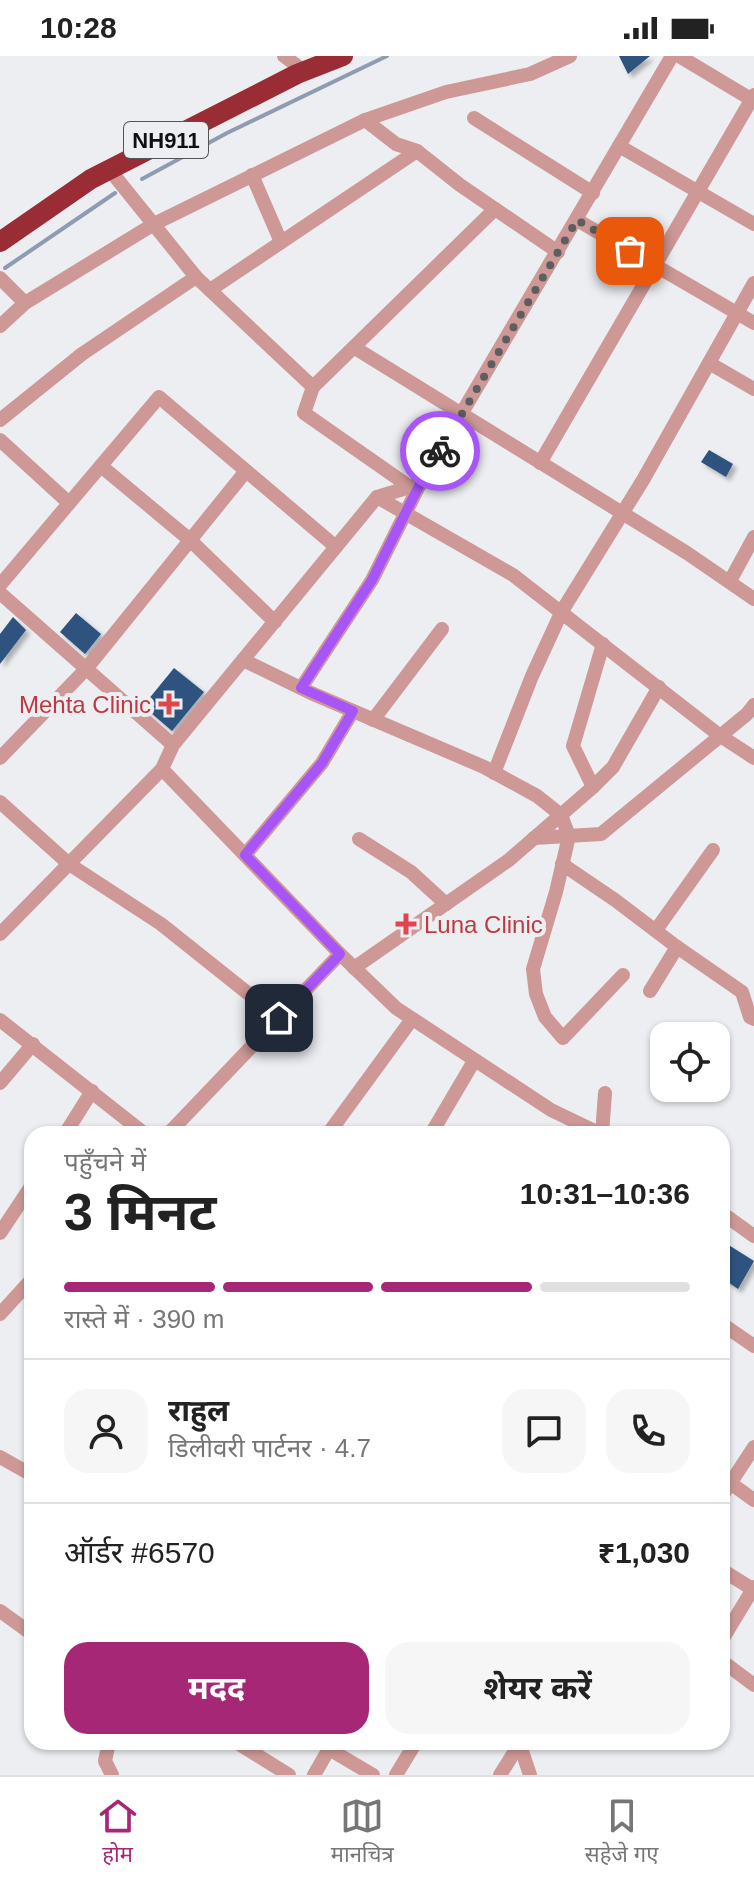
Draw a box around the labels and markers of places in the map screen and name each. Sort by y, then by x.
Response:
pin [596,217,664,285]
place label: Mehta Clinic [19,691,151,718]
marker: Mehta Clinic [158,693,180,715]
place label: Luna Clinic [424,911,543,938]
marker: Luna Clinic [395,913,417,935]
pin [245,984,313,1052]

